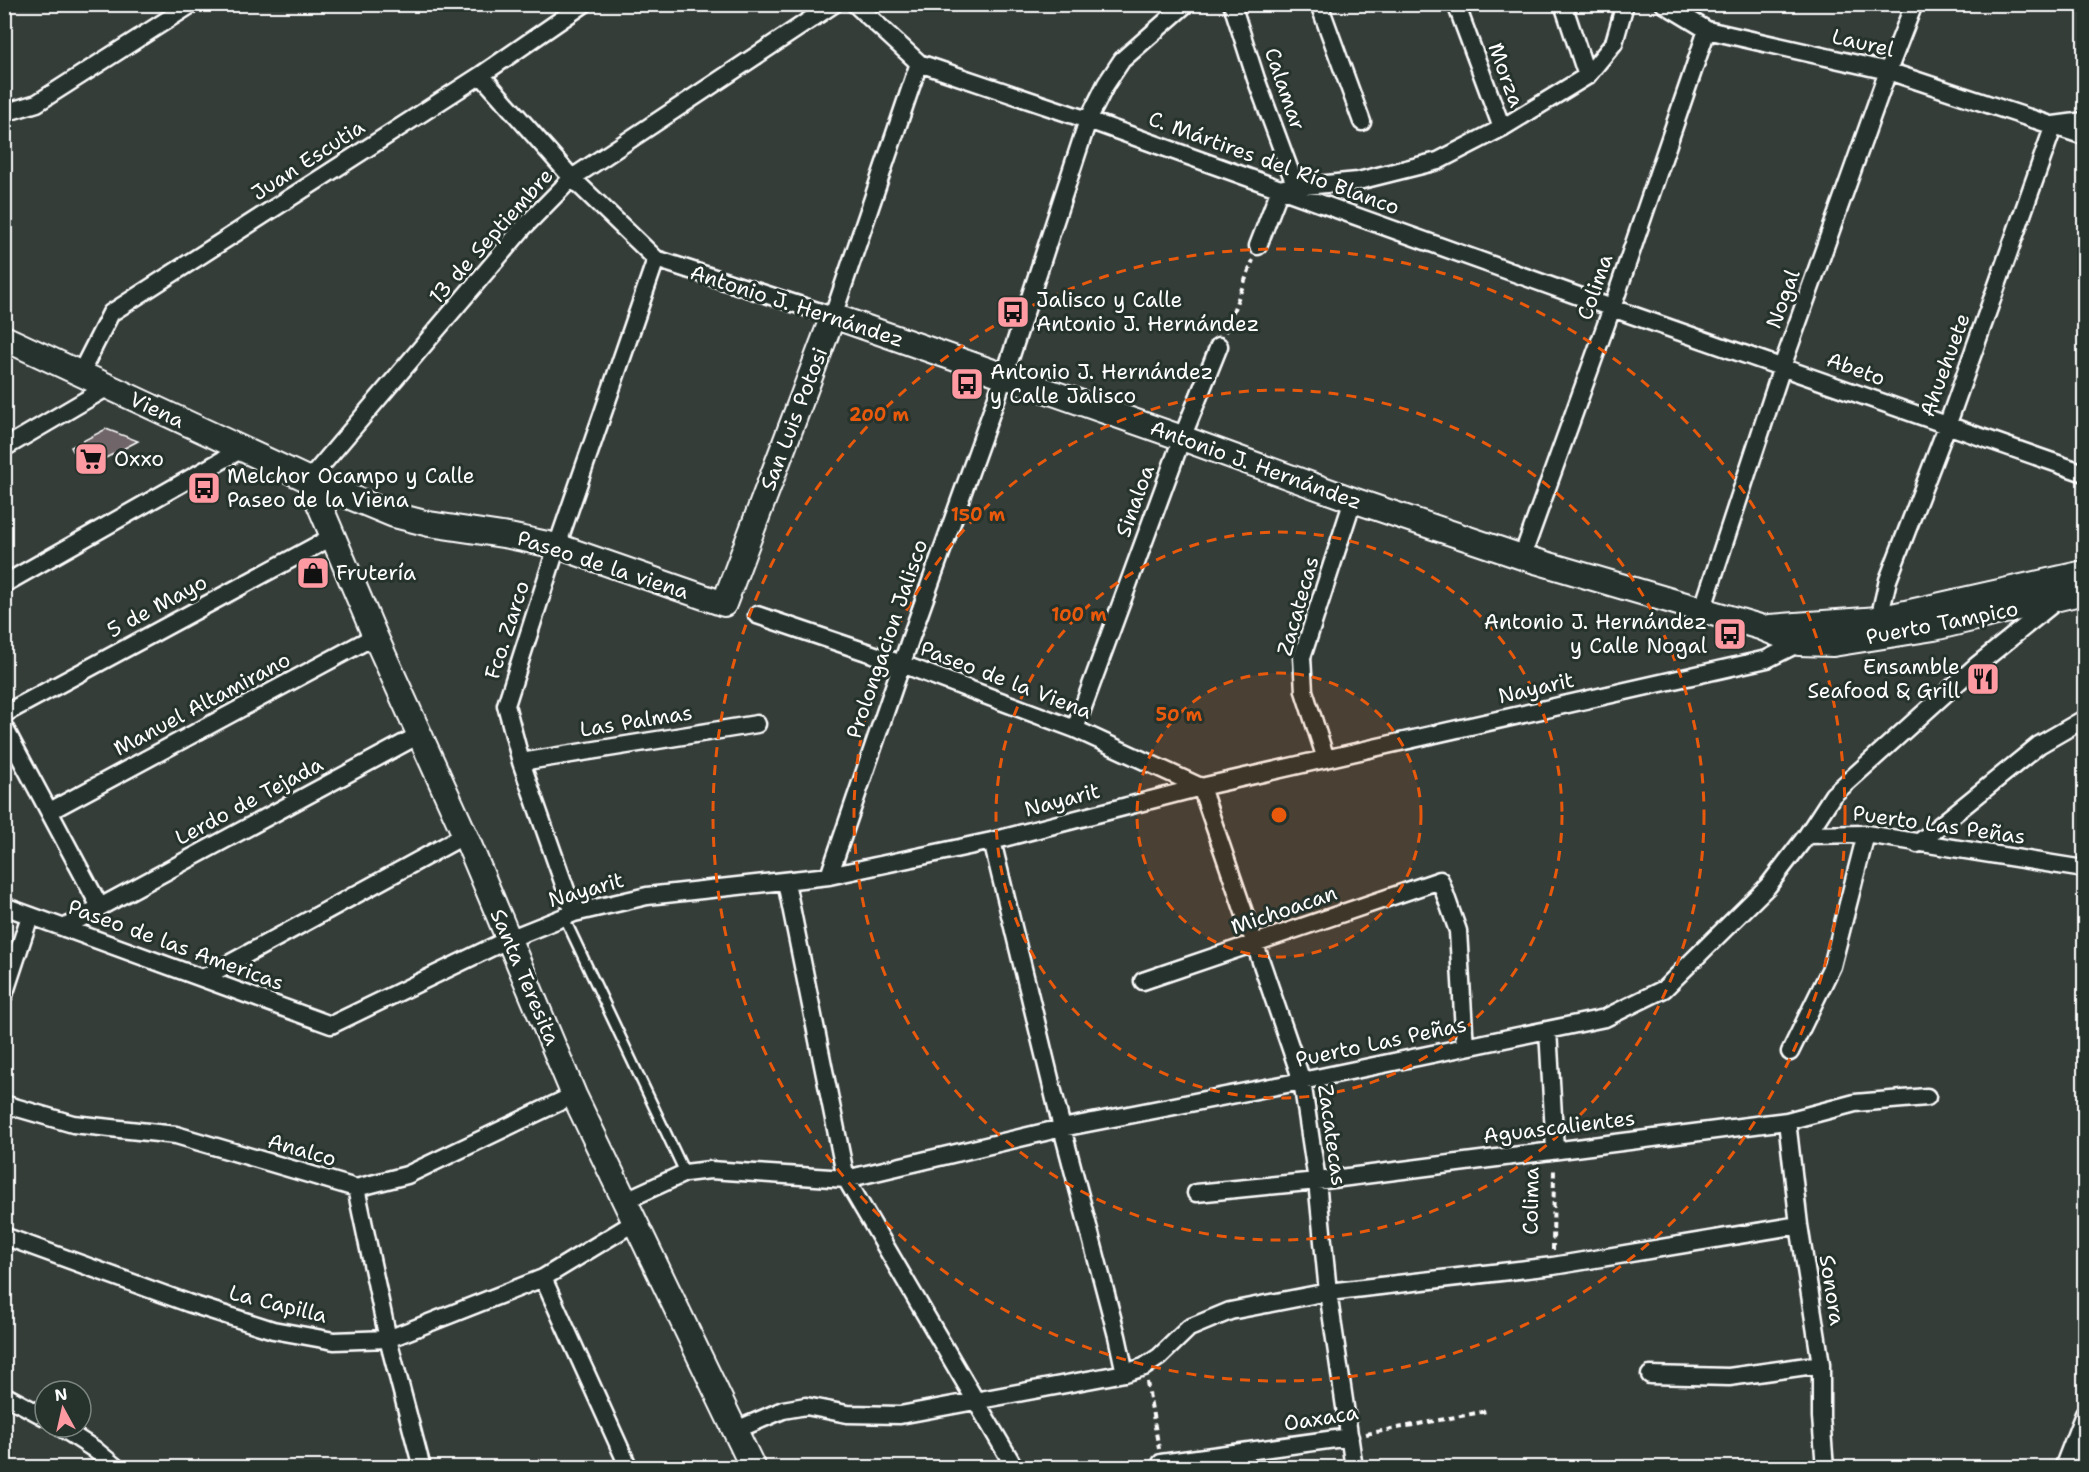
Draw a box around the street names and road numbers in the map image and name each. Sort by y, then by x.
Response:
street label: Laurel [1829,22,1897,64]
street label: Morza [1481,39,1531,111]
street label: Calamar [1258,44,1312,134]
street label: C. Mártires del Río Blanco [1145,104,1403,222]
street label: Juan Escutia [246,113,370,207]
street label: 13 de Septiembre [423,162,559,310]
street label: Colima [1571,250,1619,324]
street label: Antonio J. Hernández [687,258,907,354]
street label: Nogal [1759,265,1807,332]
street label: Ahuehuete [1913,309,1977,421]
street label: San Luis Potosi [754,343,834,495]
street label: Abeto [1823,346,1889,392]
street label: Viena [125,385,189,435]
street label: Antonio J. Hernández [1146,414,1366,516]
street label: Sinaloa [1109,461,1161,541]
street label: Paseo de la viena [514,524,692,606]
street label: Prolongacion Jalisco [840,536,934,742]
street label: Zacatecas [1270,553,1326,659]
street label: 5 de Mayo [102,568,212,644]
street label: Fco. Zarco [478,577,536,683]
street label: Puerto Tampico [1863,595,2021,651]
street label: Paseo de la Viena [916,634,1096,726]
street label: Manuel Altamirano [109,645,295,763]
street label: Nayarit [1495,666,1577,710]
street label: Las Palmas [578,698,694,744]
street label: Lerdo de Tejada [170,750,328,852]
street label: Nayarit [1021,776,1103,824]
street label: Puerto Las Peñas [1851,799,2027,851]
street label: Nayarit [545,866,627,914]
street label: Michoacan [1227,879,1341,941]
street label: Paseo de las Americas [64,893,288,997]
street label: Santa Teresita [484,905,566,1049]
street label: Puerto Las Peñas [1293,1010,1469,1074]
street label: Zacatecas [1311,1083,1353,1187]
street label: Aguascalientes [1481,1104,1637,1150]
street label: Analco [265,1127,339,1173]
street label: Colima [1516,1167,1546,1235]
street label: Sonora [1813,1253,1851,1327]
street label: La Capilla [226,1278,330,1330]
street label: Oaxaca [1282,1398,1360,1438]

